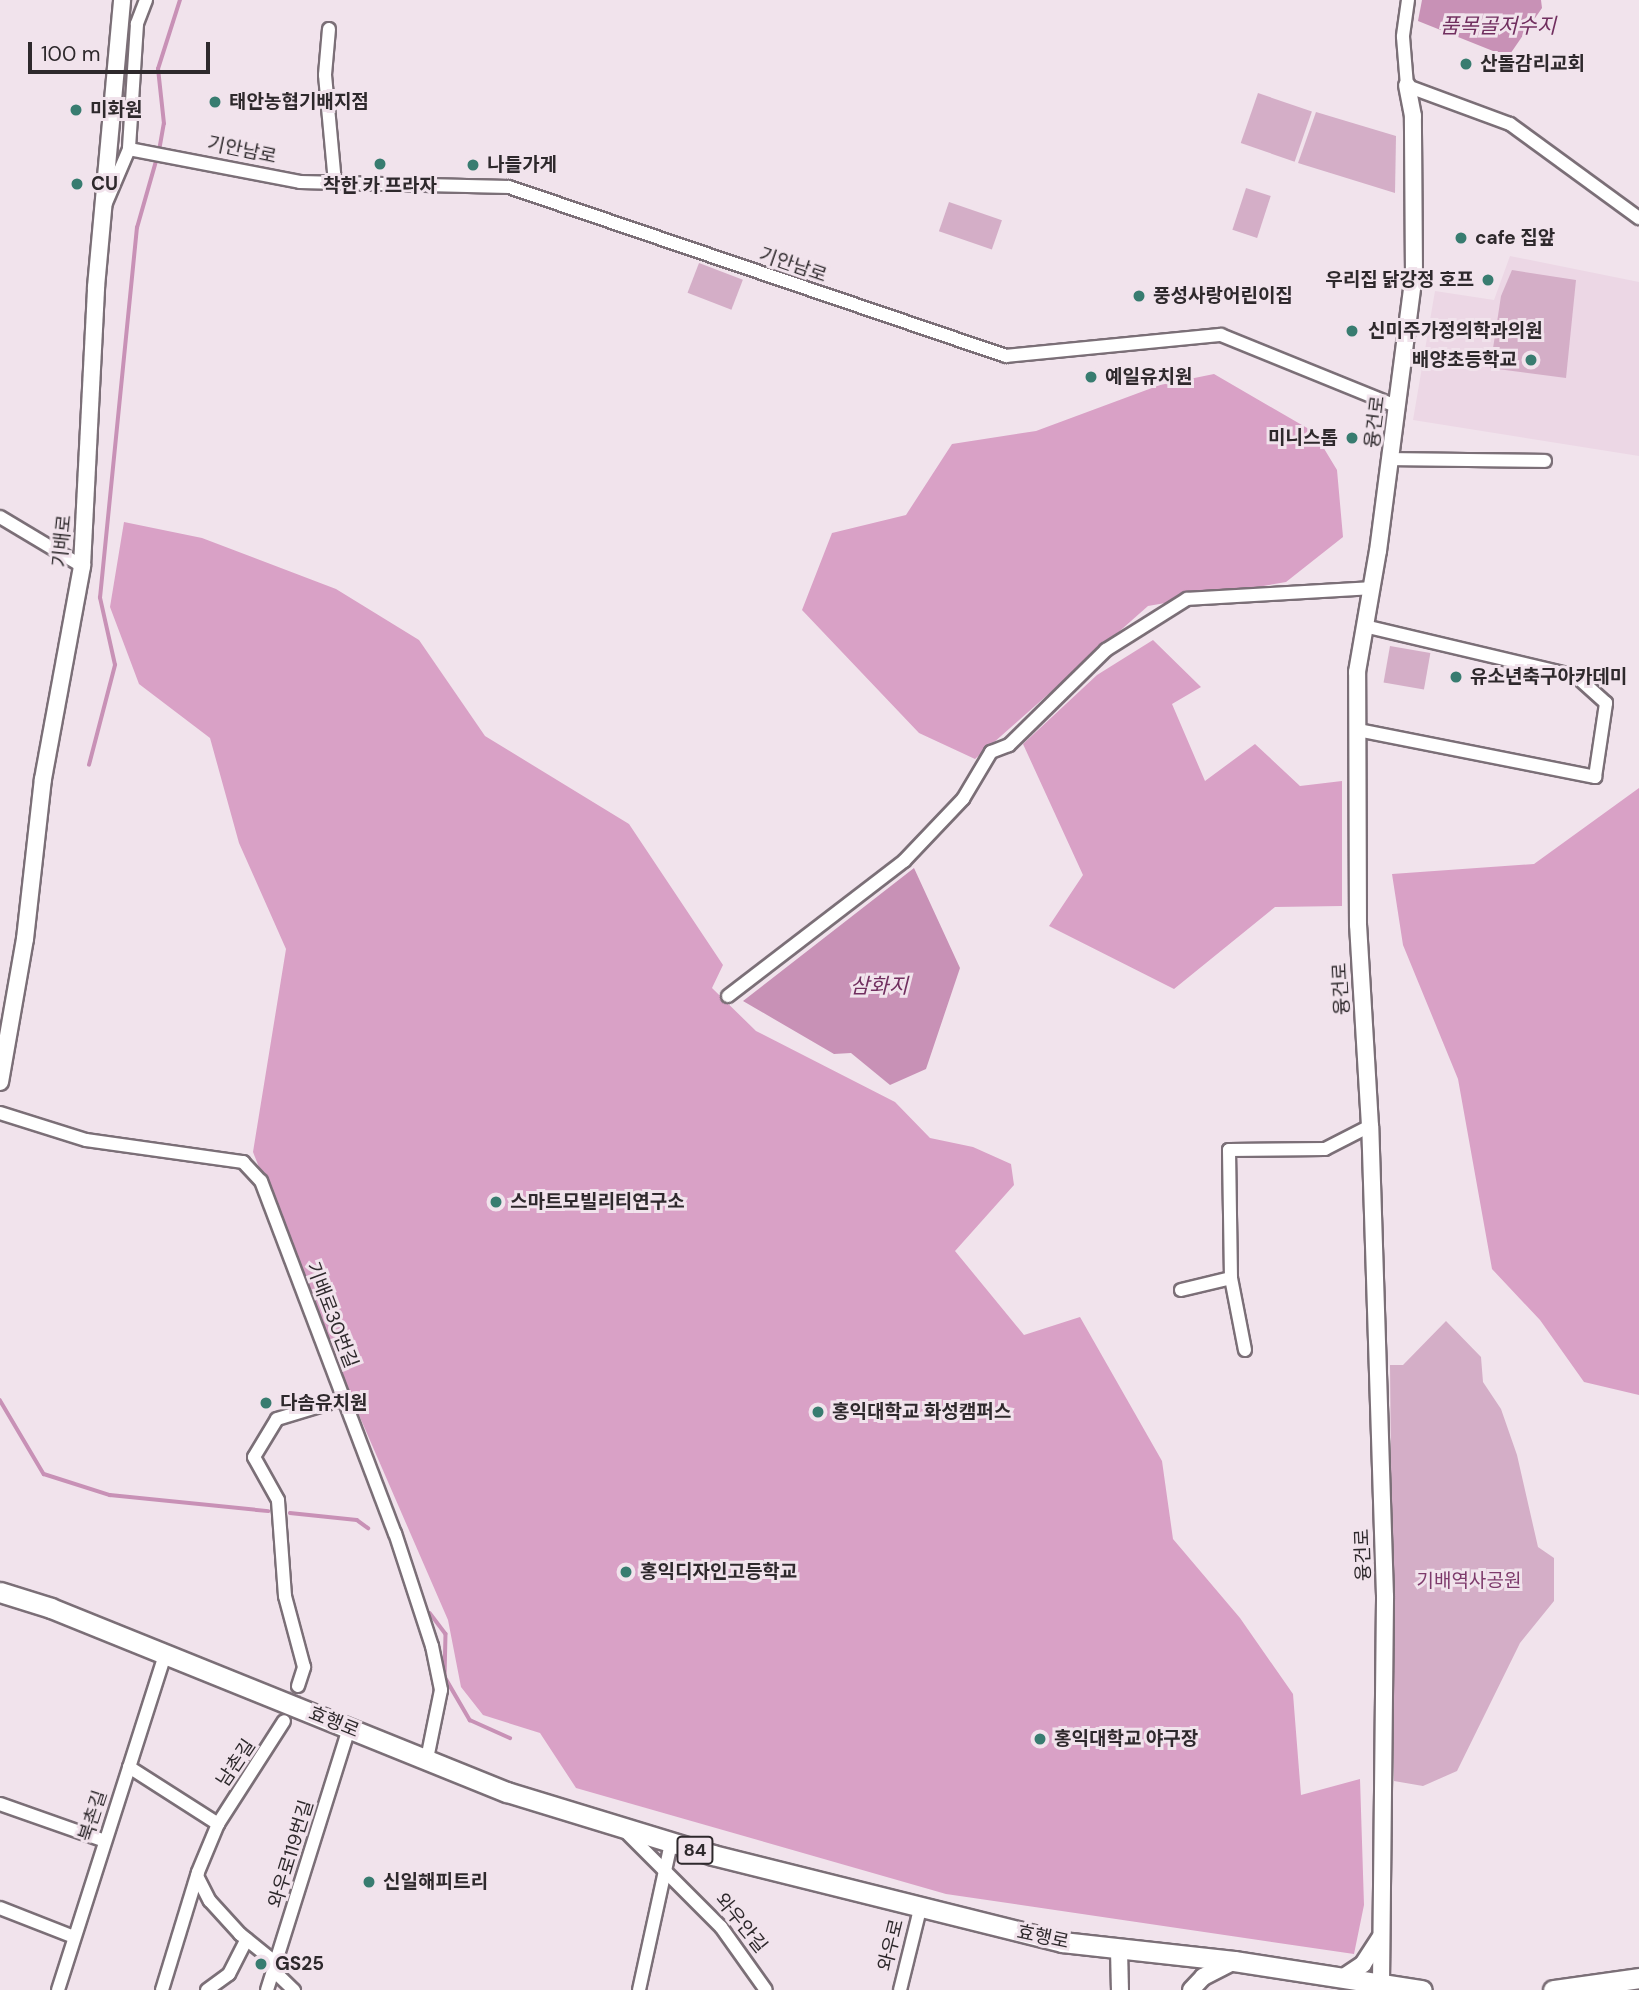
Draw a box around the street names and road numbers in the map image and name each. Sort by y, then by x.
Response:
street label: 기안남로 [205,132,279,168]
street label: 기안남로 [756,243,830,287]
street label: 융건로 [1360,395,1390,449]
street label: 기배로 [48,514,76,568]
street label: 융건로 [1328,962,1354,1016]
street label: 기배로30번길 [301,1259,363,1371]
street label: 융건로 [1351,1528,1375,1582]
street label: 효행로 [305,1702,363,1742]
street label: 남촌길 [212,1735,260,1791]
street label: 북촌길 [74,1788,112,1844]
street label: 와우로119번길 [264,1798,318,1910]
road number: 84 [676,1836,714,1864]
street label: 와우안길 [710,1889,772,1957]
street label: 와우로 [874,1917,908,1973]
street label: 효행로 [1015,1920,1071,1954]

